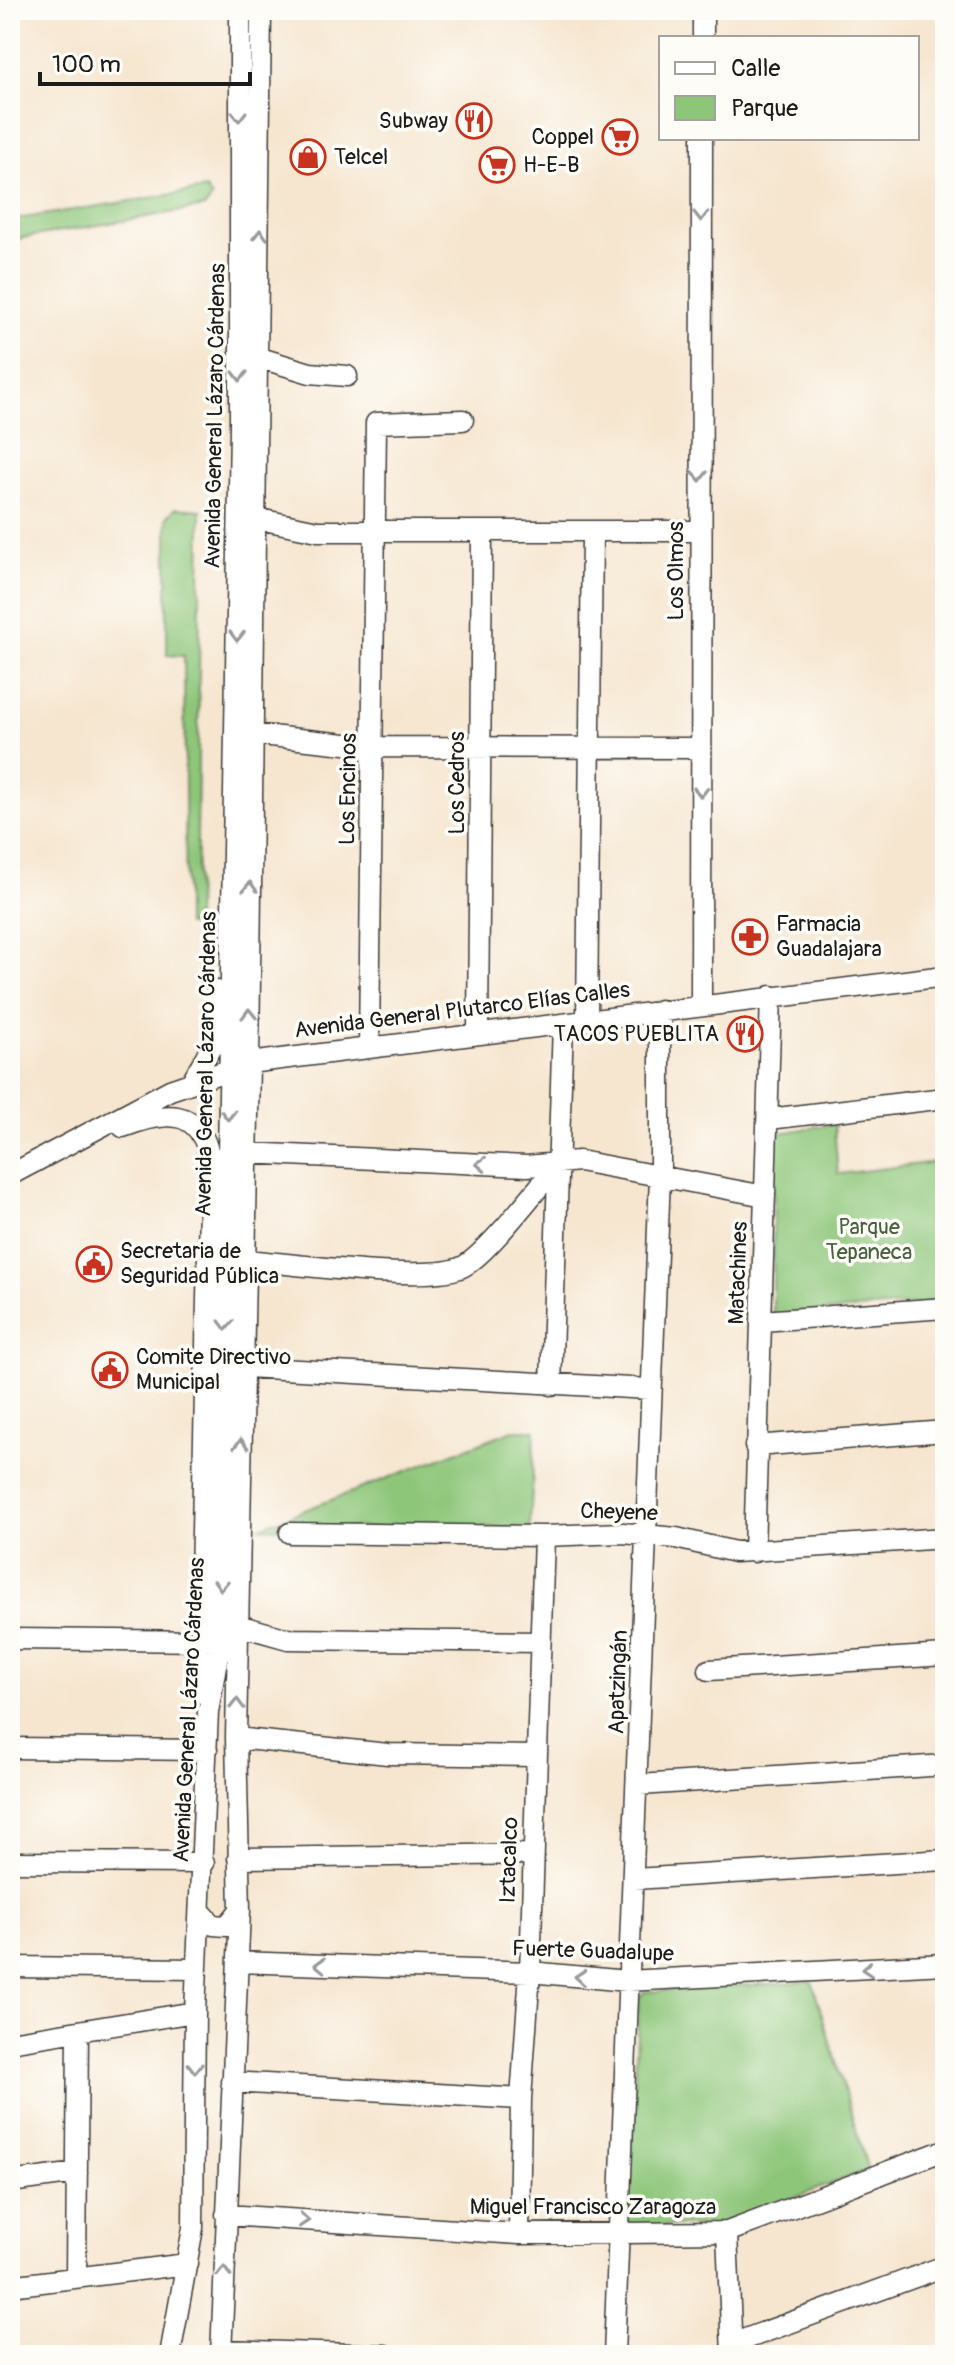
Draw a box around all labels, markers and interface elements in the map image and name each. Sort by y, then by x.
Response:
scale bar [40,36,250,86]
legend [659,36,919,140]
text: 100 m [52,50,121,79]
text: Calle [731,54,780,83]
text: Parque [731,94,798,123]
restaurant icon: Subway [455,102,493,140]
place label: Subway [379,107,448,135]
one-way arrow [230,110,248,123]
supermarket icon: Coppel [601,118,639,156]
place label: Coppel [532,123,594,151]
shop icon: Telcel [289,138,327,176]
place label: Telcel [334,143,388,171]
supermarket icon: H-E-B [478,146,516,184]
place label: H-E-B [523,151,580,179]
one-way arrow [692,210,710,223]
one-way arrow [251,228,268,241]
street label: Avenida General Lázaro Cárdenas [198,263,232,569]
one-way arrow [231,370,249,383]
one-way arrow [691,470,709,483]
street label: Los Olmos [662,521,690,621]
one-way arrow [228,630,245,643]
street label: Los Cedros [443,731,471,835]
street label: Los Encinos [333,733,363,845]
one-way arrow [692,786,710,799]
one-way arrow [241,880,258,893]
place label: Farmacia Guadalajara [776,910,882,963]
street label: Avenida General Lázaro Cárdenas [189,911,223,1217]
pharmacy icon: Farmacia Guadalajara [731,918,769,956]
street label: Avenida General Plutarco Elías Calles [293,976,631,1044]
one-way arrow [240,1007,258,1020]
restaurant icon: TACOS PUEBLITA [726,1015,764,1053]
place label: TACOS PUEBLITA [554,1020,719,1048]
one-way arrow [220,1109,237,1122]
one-way arrow [474,1155,487,1172]
park label: Parque Tepaneca [826,1213,912,1266]
street label: Matachines [722,1221,754,1325]
place label: Secretaria de Seguridad Pública [120,1237,279,1290]
public building icon: Secretaria de Seguridad Pública [75,1245,113,1283]
one-way arrow [217,1319,235,1332]
place label: Comite Directivo Municipal [136,1343,291,1396]
public building icon: Comite Directivo Municipal [91,1351,129,1389]
one-way arrow [233,1437,250,1450]
street label: Cheyene [580,1497,658,1527]
street label: Avenida General Lázaro Cárdenas [167,1557,211,1863]
one-way arrow [213,1579,230,1592]
street label: Apatzingán [602,1629,634,1735]
one-way arrow [228,1697,246,1710]
street label: Iztacalco [494,1816,525,1904]
street label: Fuerte Guadalupe [512,1934,675,1968]
one-way arrow [313,1956,326,1973]
one-way arrow [860,1960,873,1977]
one-way arrow [573,1969,586,1986]
one-way arrow [186,2062,204,2075]
street label: Miguel Francisco Zaragoza [470,2193,716,2221]
one-way arrow [298,2211,311,2228]
one-way arrow [216,2265,233,2278]

